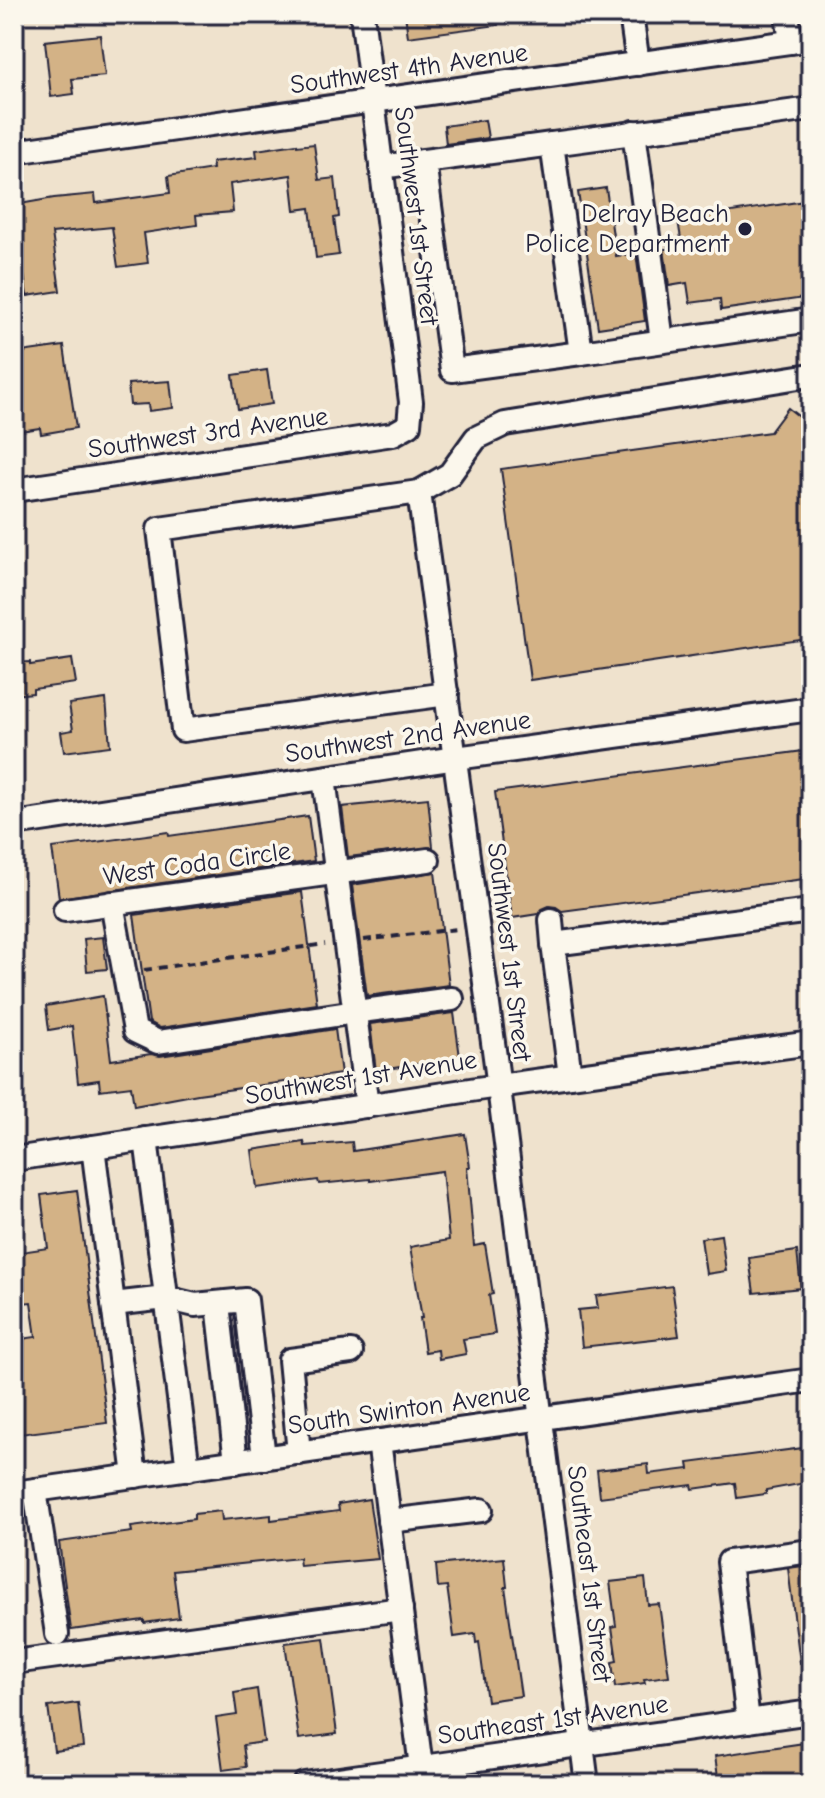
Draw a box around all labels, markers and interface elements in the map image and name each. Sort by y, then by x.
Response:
street label: Southwest 4th Avenue [288,37,530,101]
street label: Southwest 1st Street [388,105,444,329]
place label: Delray Beach Police Department [525,199,731,259]
marker: Delray Beach Police Department [736,220,754,238]
street label: Southwest 3rd Avenue [86,401,330,465]
street label: Southwest 2nd Avenue [283,705,533,769]
street label: West Coda Circle [101,836,293,892]
street label: Southwest 1st Street [481,841,537,1065]
street label: Southwest 1st Avenue [243,1045,479,1111]
street label: South Swinton Avenue [286,1377,532,1441]
street label: Southeast 1st Street [561,1464,617,1686]
street label: Southeast 1st Avenue [436,1689,670,1751]

